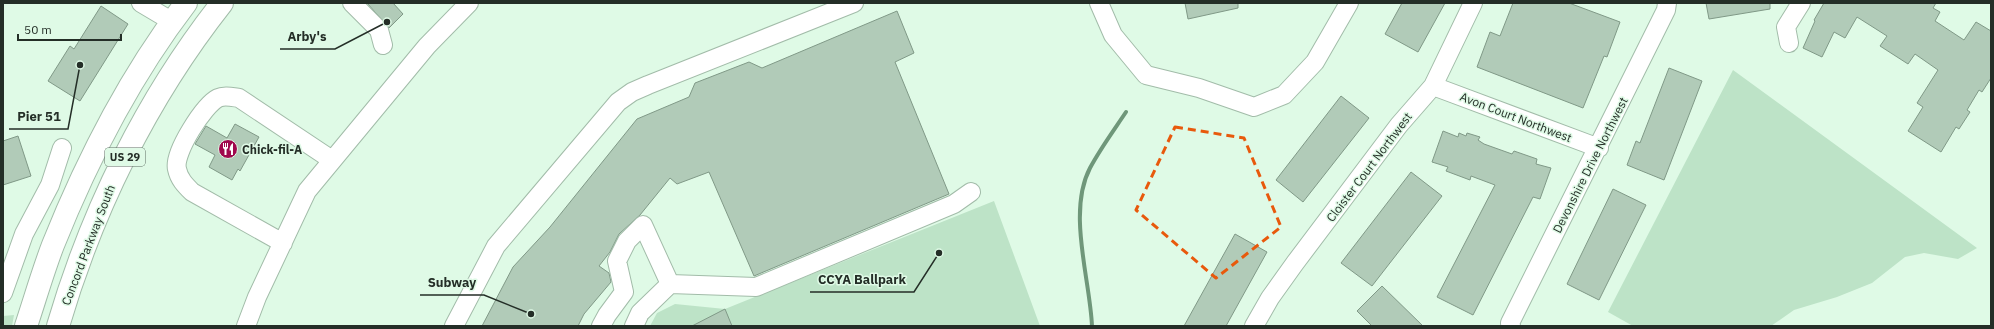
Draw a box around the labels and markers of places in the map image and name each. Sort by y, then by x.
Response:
callout: Arby's [280,24,335,49]
callout: Pier 51 [9,104,68,129]
restaurant icon: Chick-fil-A [217,138,239,160]
place label: Chick-fil-A [242,142,302,157]
callout: CCYA Ballpark [810,267,914,292]
callout: Subway [420,270,484,295]

